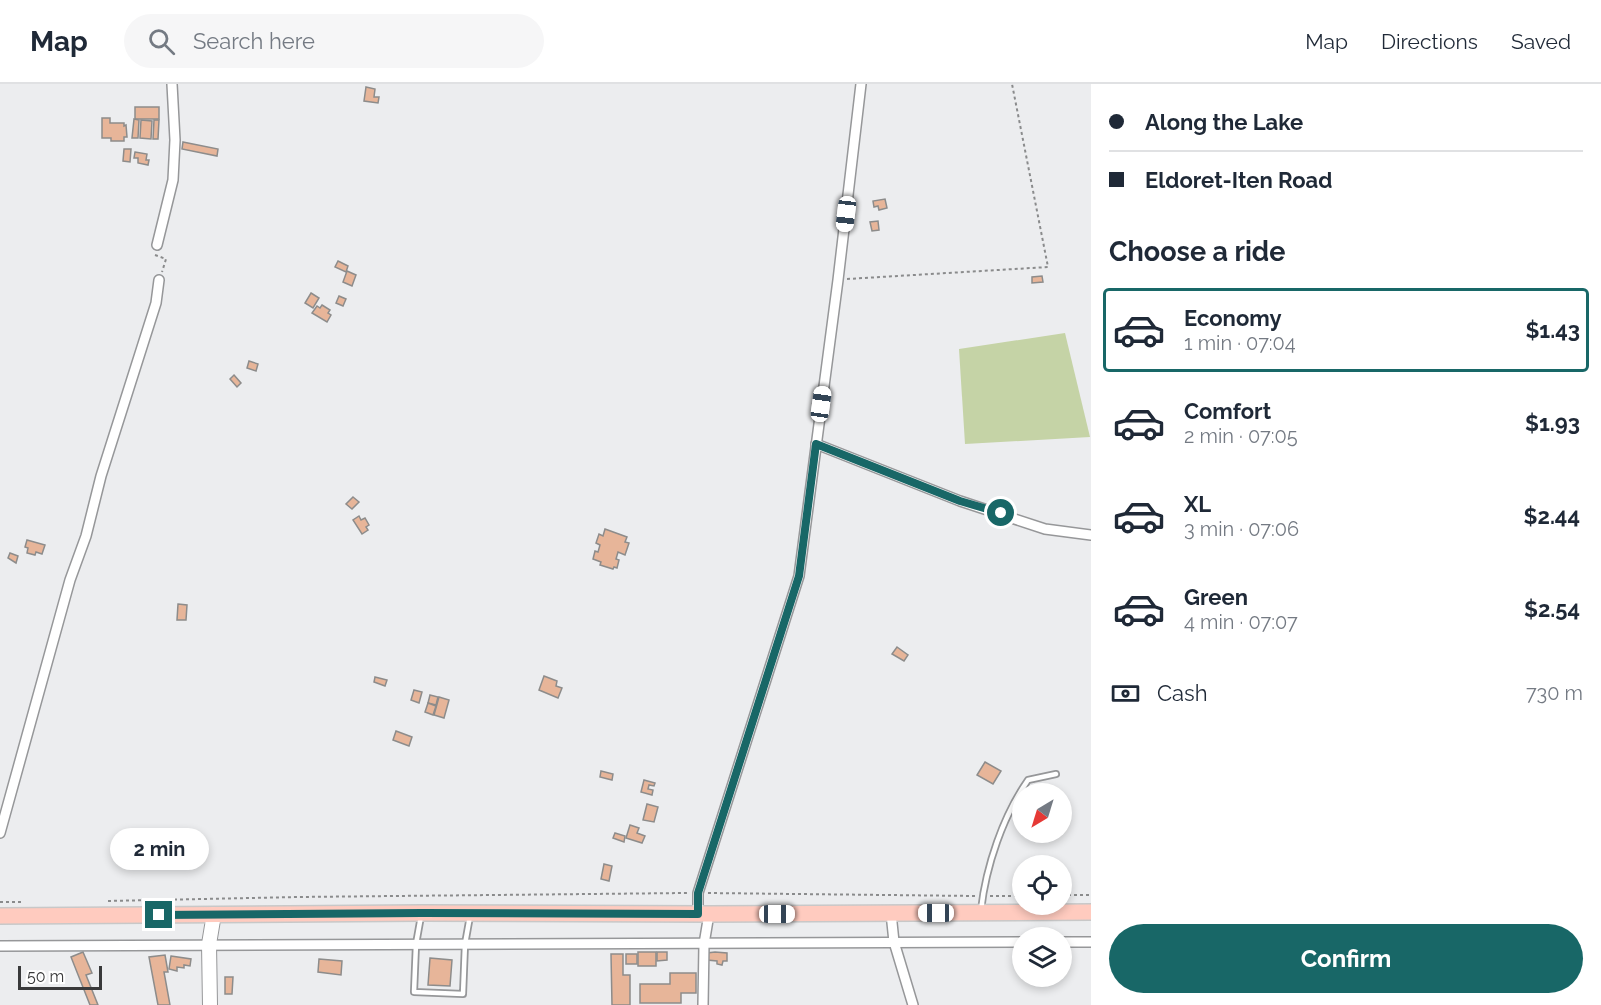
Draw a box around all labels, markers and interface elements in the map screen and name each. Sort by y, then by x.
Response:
search box [124,14,544,68]
text: Map [30,25,88,58]
icon: search [145,25,178,58]
text: Search here [193,28,315,54]
text: Map [1305,29,1348,54]
text: Directions [1381,29,1478,54]
text: Saved [1511,29,1571,54]
text: Along the Lake [1145,109,1303,135]
text: Eldoret-Iten Road [1145,167,1332,193]
car [835,195,857,233]
text: Choose a ride [1109,236,1285,267]
icon: car [1112,303,1166,357]
text: Economy [1184,305,1282,331]
text: $1.43 [1525,317,1580,343]
text: 1 min · 07:04 [1184,331,1296,355]
car [810,385,832,423]
icon: car [1112,396,1166,450]
text: Comfort [1184,398,1271,424]
text: $1.93 [1525,410,1580,436]
text: 2 min · 07:05 [1184,424,1298,448]
icon: car [1112,489,1166,543]
text: XL [1184,491,1211,517]
route start [987,499,1014,526]
text: $2.44 [1524,503,1580,529]
text: 3 min · 07:06 [1184,517,1299,541]
icon: car [1112,582,1166,636]
text: Green [1184,584,1248,610]
text: $2.54 [1524,596,1580,622]
text: 4 min · 07:07 [1184,610,1298,634]
icon: cash [1109,677,1142,710]
text: Cash [1157,680,1208,706]
text: 730 m [1526,681,1583,705]
north arrow [1012,783,1072,843]
map controls [1012,783,1072,987]
callout: 2 min [110,828,208,870]
text: 2 min [134,837,185,861]
button: locate [1012,855,1072,915]
route end [145,901,172,928]
car [918,904,954,922]
car [759,905,795,923]
button: Confirm [1109,924,1583,993]
button: layers [1012,927,1072,987]
scale bar [18,963,102,990]
text: 50 m [27,967,64,986]

